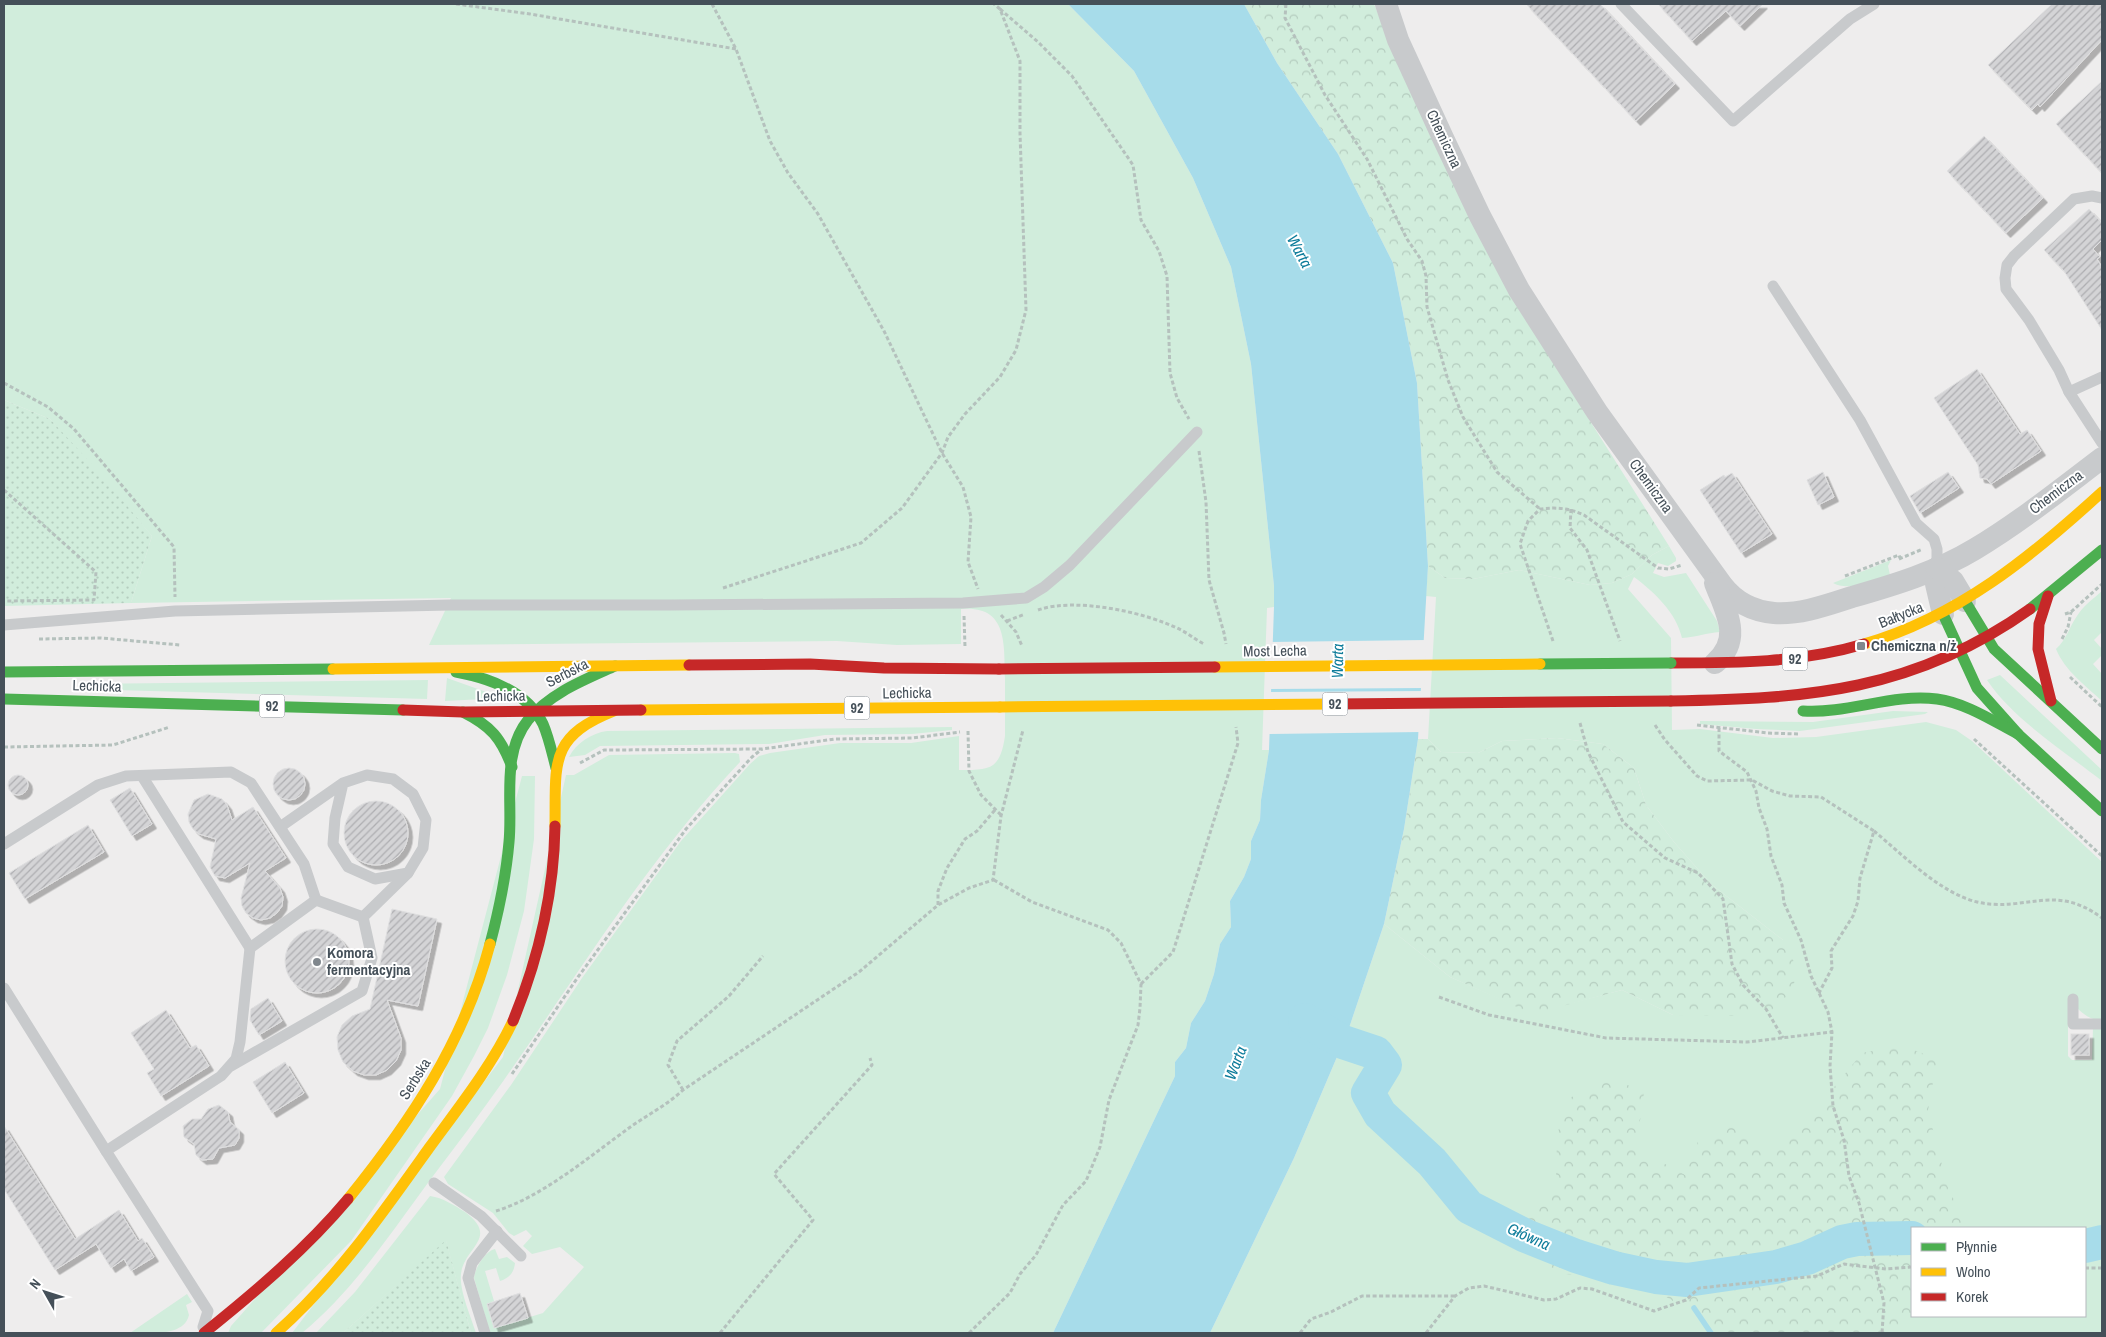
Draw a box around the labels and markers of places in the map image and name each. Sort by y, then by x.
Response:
place label: Chemiczna n/ż [1871,635,1956,656]
marker: Chemiczna n/ż [1855,640,1867,652]
place label: Komora fermentacyjna [327,942,411,980]
marker: Komora fermentacyjna [311,956,323,968]

